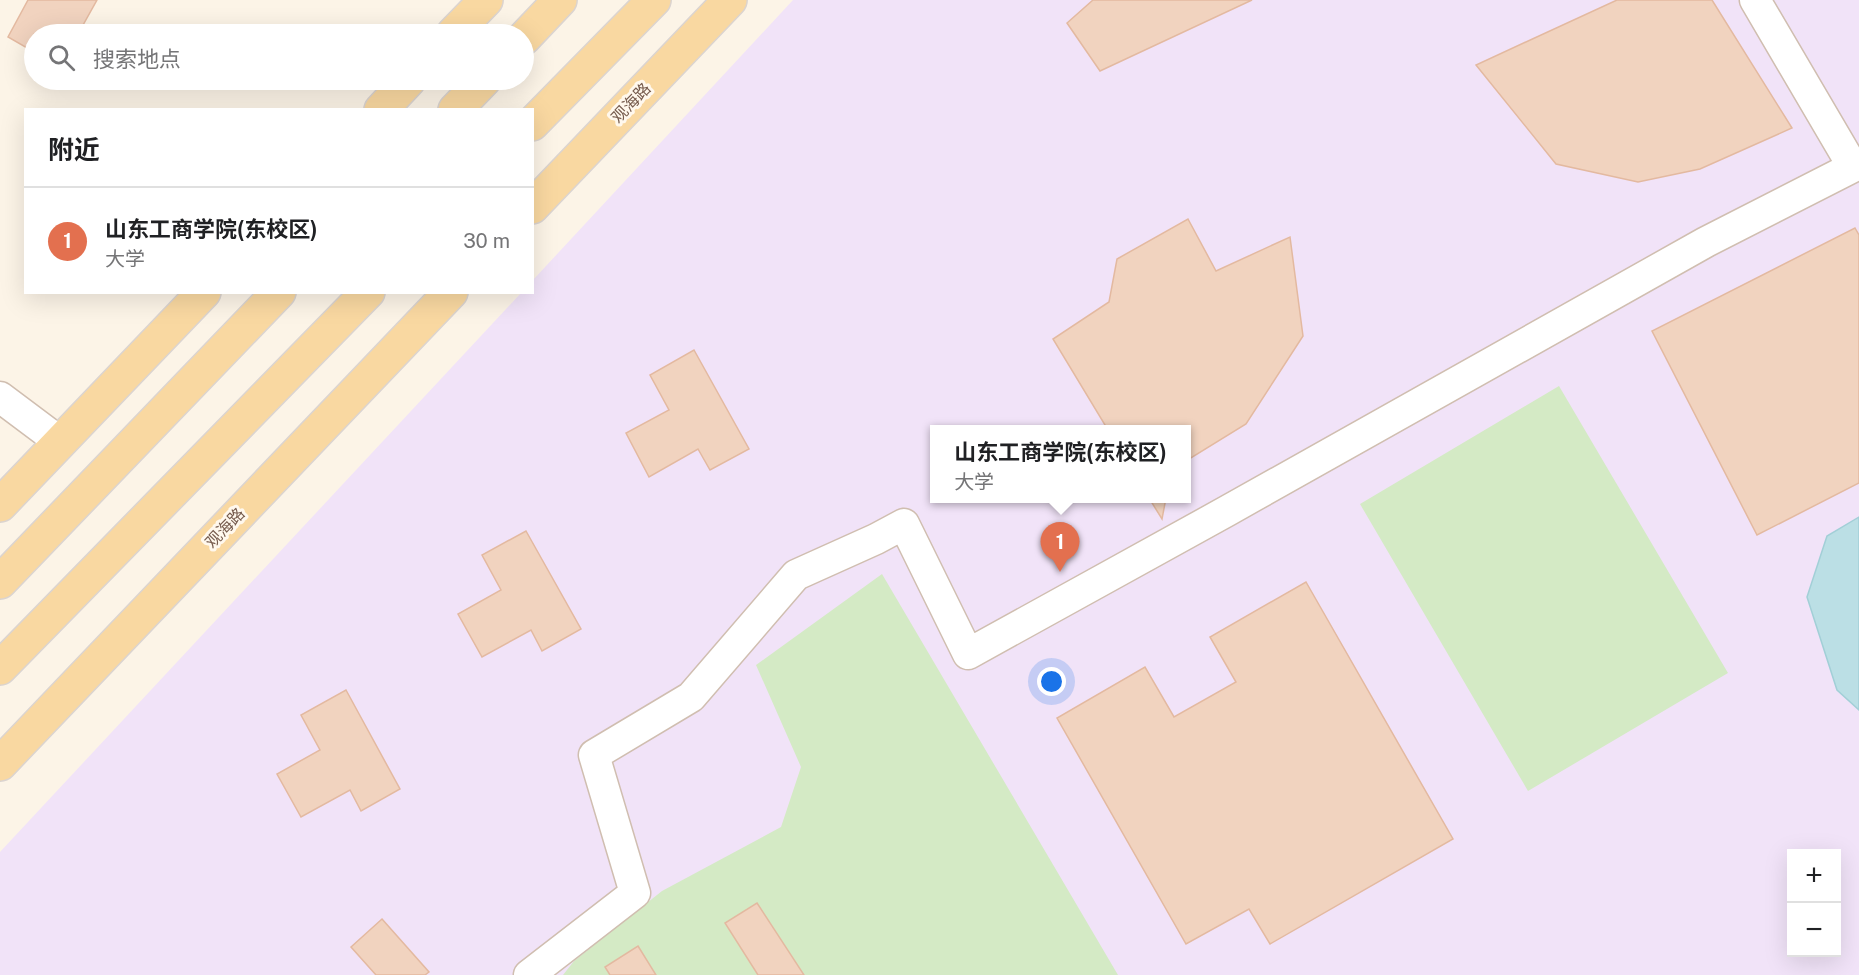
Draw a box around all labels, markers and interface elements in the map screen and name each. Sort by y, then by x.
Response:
search box [24,24,534,90]
icon: search [45,41,78,74]
text: 搜索地点 [93,46,181,72]
street label: 观海路 [607,79,655,127]
text: 附近 [48,134,100,165]
text: 山东工商学院(东校区) [105,216,318,242]
text: 1 [63,229,72,253]
text: 30 m [463,229,510,253]
text: 大学 [105,247,145,271]
popup [930,425,1191,503]
text: 山东工商学院(东校区) [954,439,1167,465]
text: 大学 [954,470,994,494]
street label: 观海路 [201,504,249,552]
pin: 1 [1040,522,1080,572]
your location [1037,667,1066,696]
map controls [1787,849,1841,957]
button: + [1787,849,1841,903]
button: − [1787,903,1841,957]

